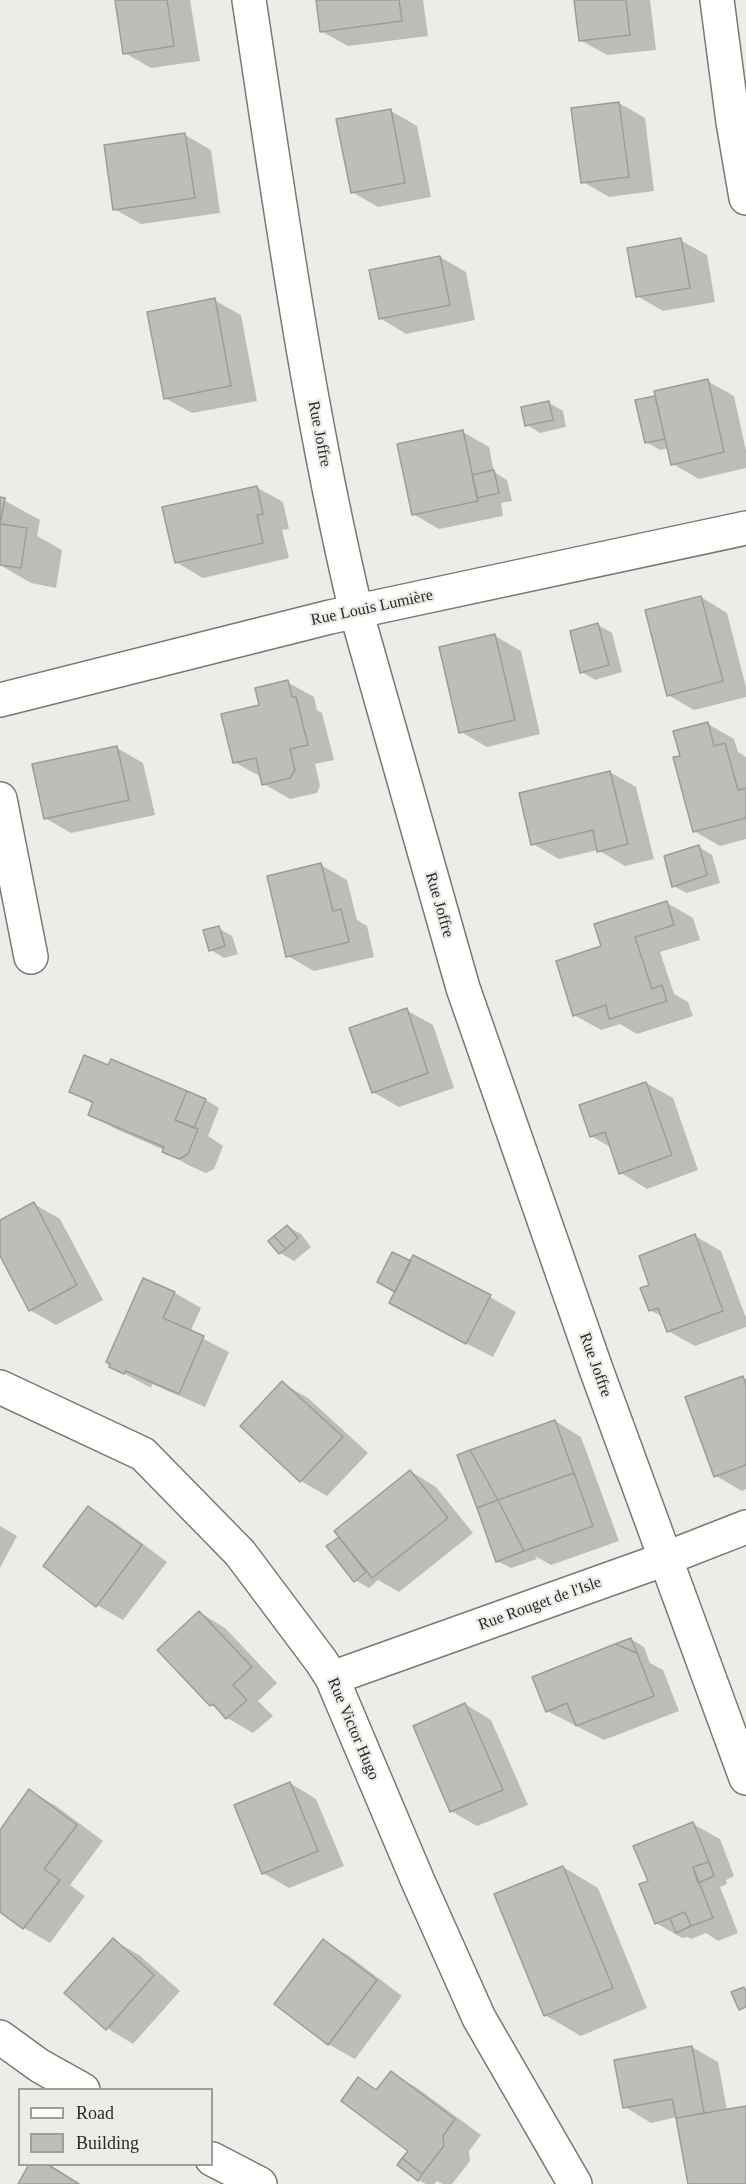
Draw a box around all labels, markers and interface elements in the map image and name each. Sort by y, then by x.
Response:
street label: Rue Joffre [303,399,335,469]
street label: Rue Louis Lumière [309,586,435,630]
street label: Rue Joffre [421,870,457,940]
street label: Rue Joffre [575,1330,615,1400]
street label: Rue Rouget de l'Isle [476,1573,604,1635]
street label: Rue Victor Hugo [323,1675,383,1783]
legend [18,2088,213,2166]
text: Road [76,2103,114,2123]
text: Building [76,2133,139,2153]

